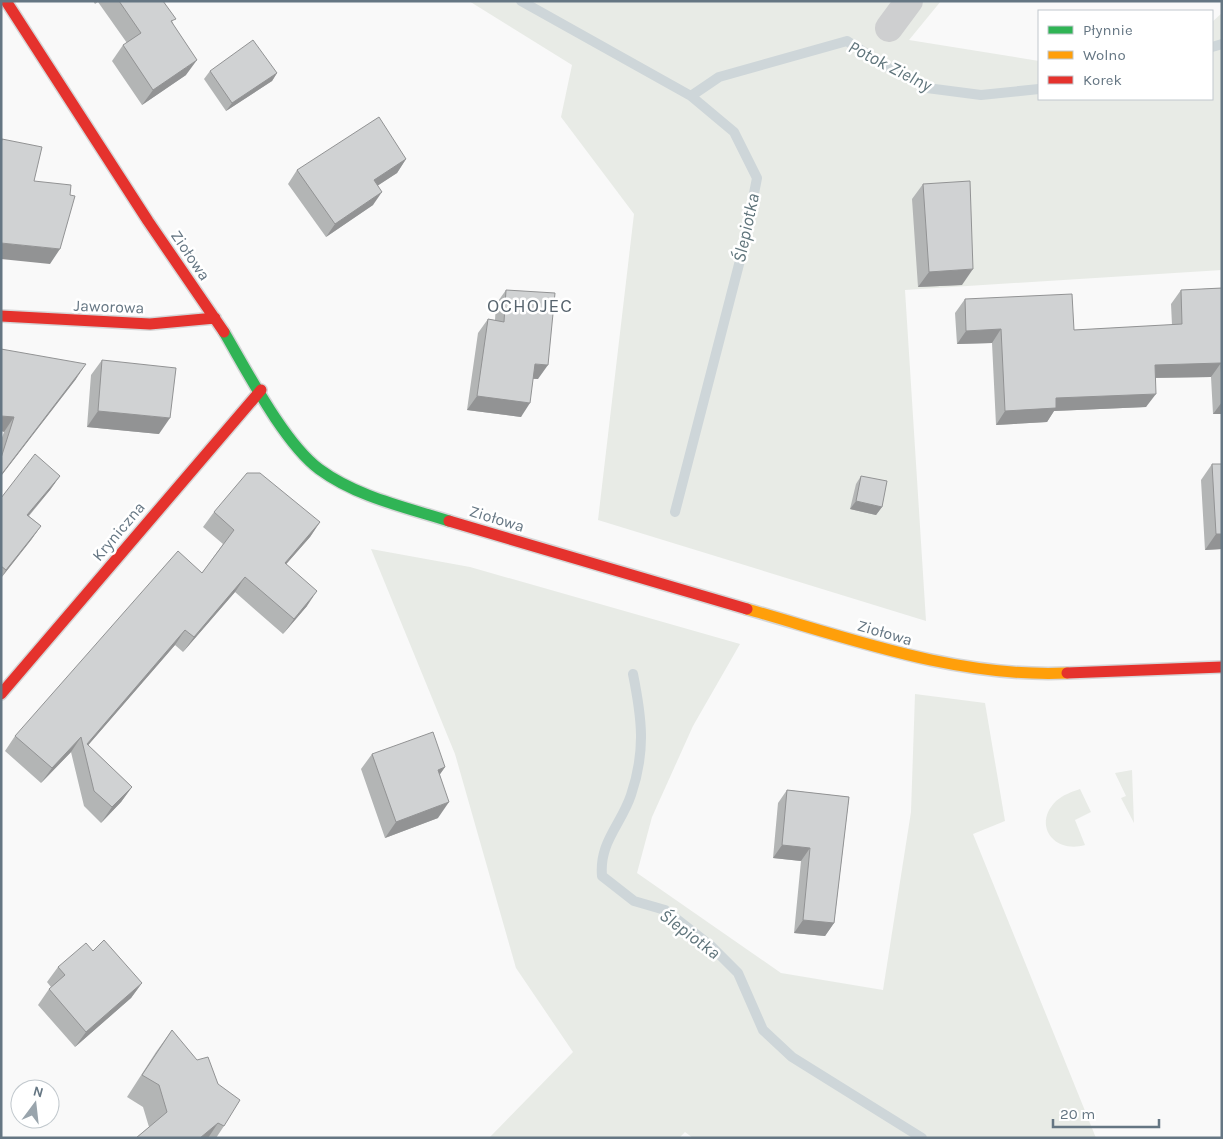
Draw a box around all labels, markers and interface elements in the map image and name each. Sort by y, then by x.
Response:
legend [1038,10,1213,100]
text: Płynnie [1083,21,1133,39]
water label: Potok Zielny [845,36,936,97]
text: Wolno [1083,46,1126,64]
text: Korek [1083,71,1122,89]
water label: Ślepiotka [728,191,764,265]
street label: Ziołowa [167,227,214,284]
district label: OCHOJEC [487,295,573,317]
street label: Jaworowa [73,296,145,317]
street label: Kryniczna [88,498,149,565]
street label: Ziołowa [467,501,527,536]
street label: Ziołowa [855,616,915,649]
water label: Ślepiotka [655,904,725,964]
north arrow [10,1079,60,1129]
text: N [31,1082,45,1101]
scale bar [1053,1096,1159,1128]
text: 20 m [1060,1105,1095,1123]

